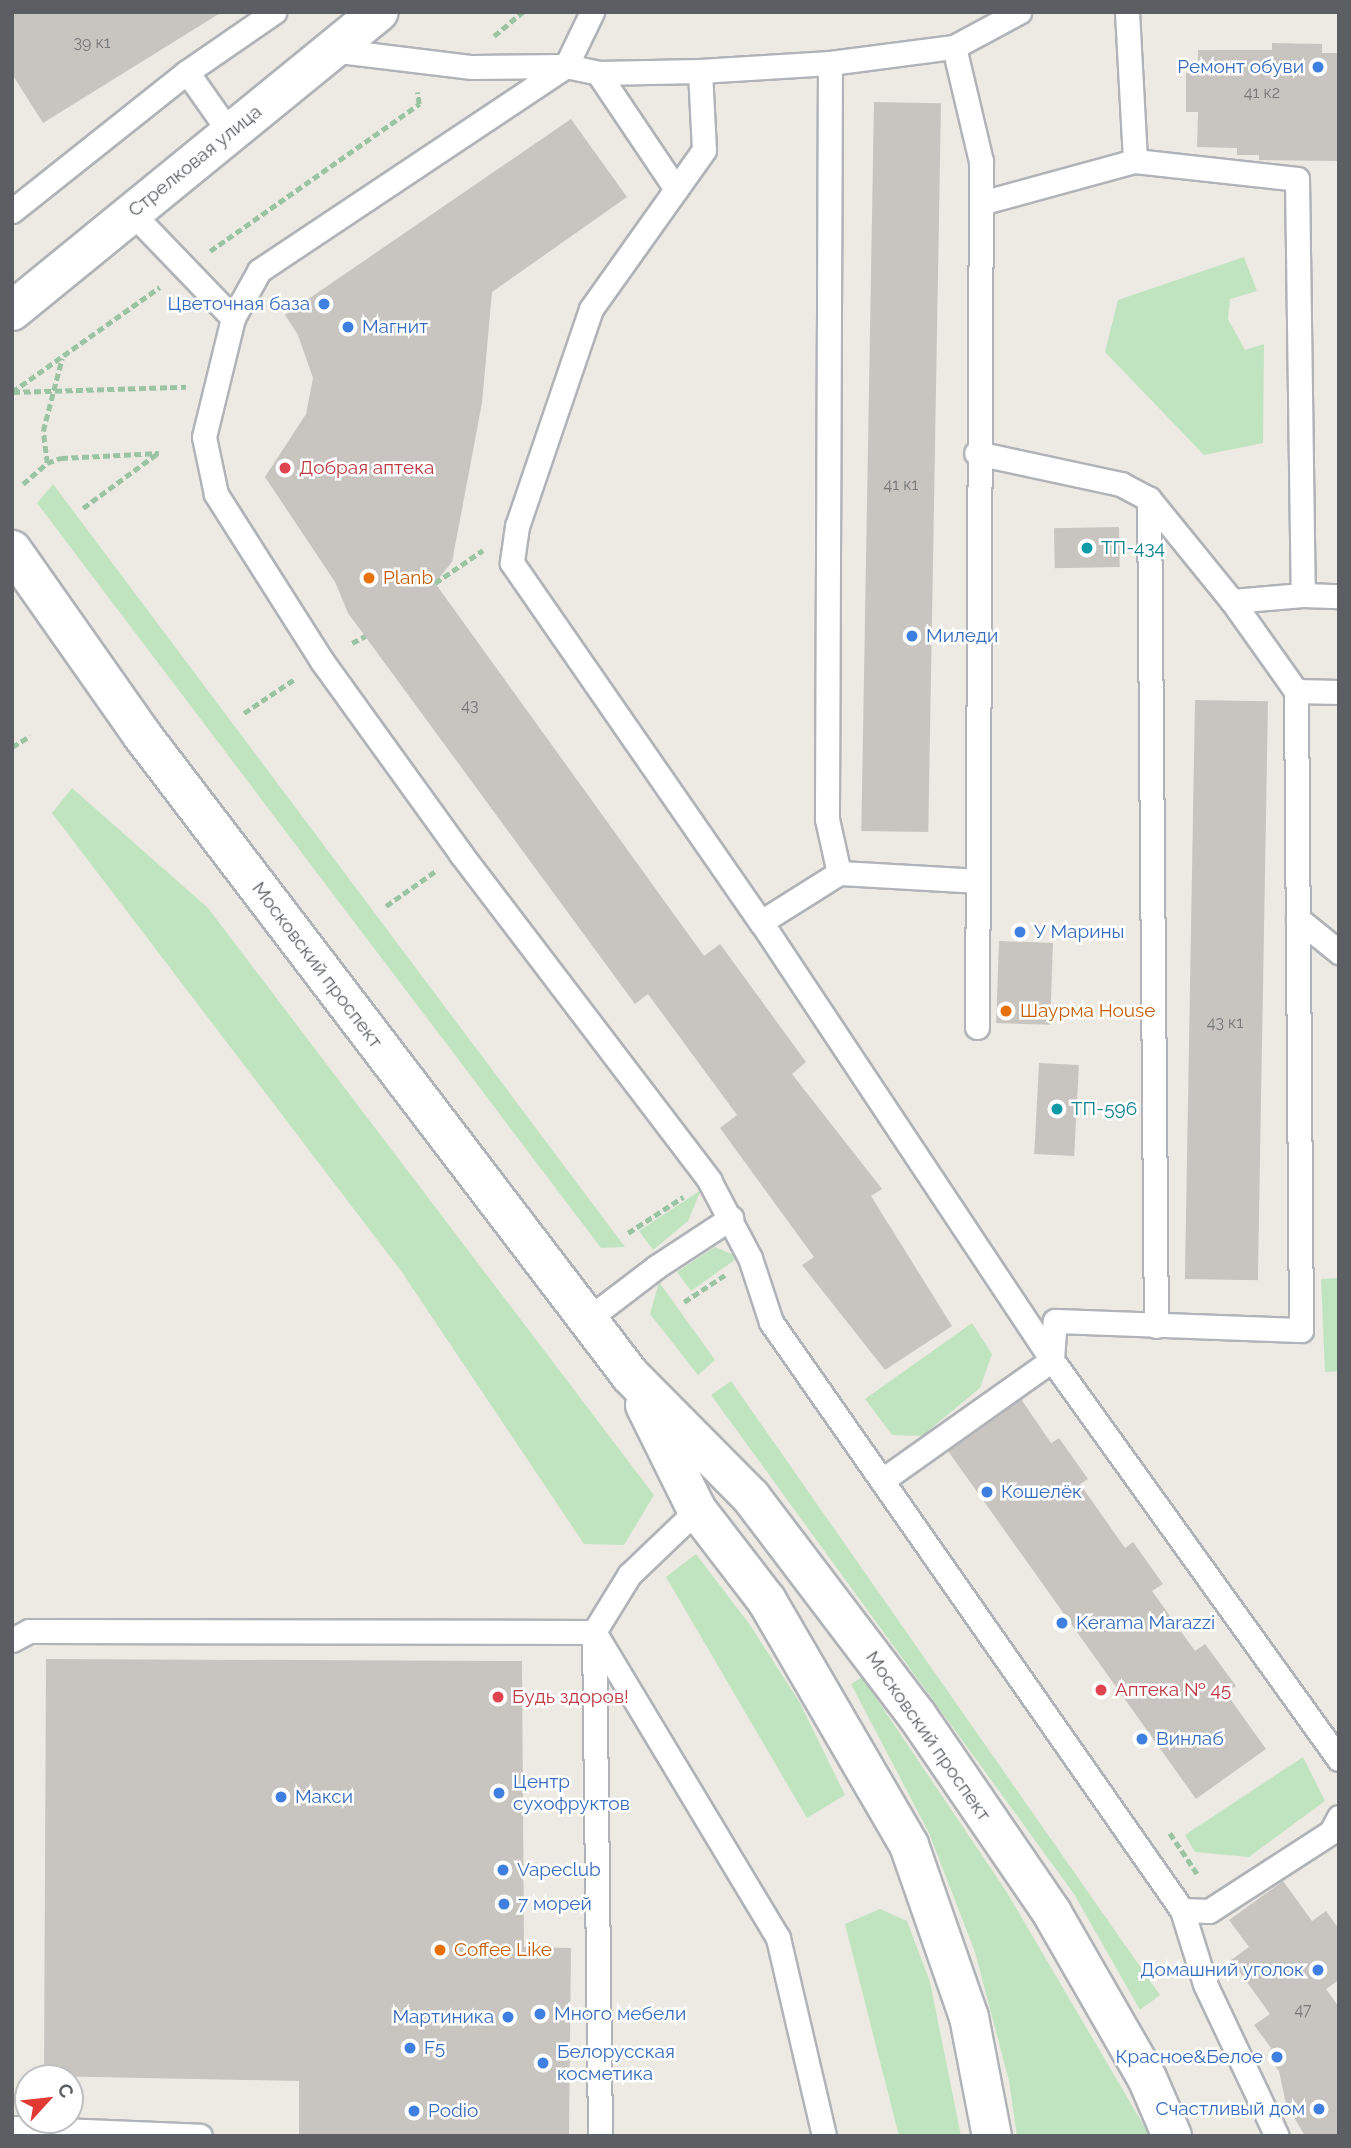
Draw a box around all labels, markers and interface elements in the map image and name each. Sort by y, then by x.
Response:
house number: 39 к1 [73,33,111,53]
place label: Ремонт обуви [1177,56,1304,78]
marker: Ремонт обуви [1310,59,1326,75]
house number: 41 к2 [1244,83,1280,103]
street label: Стрелковая улица [124,100,266,222]
place label: Цветочная база [167,293,310,315]
marker: Цветочная база [316,296,332,312]
place label: Магнит [362,316,428,338]
marker: Магнит [340,319,356,335]
place label: Добрая аптека [299,457,434,479]
marker: Добрая аптека [277,460,293,476]
house number: 41 к1 [884,475,918,495]
place label: ТП-434 [1101,537,1165,559]
marker: ТП-434 [1079,540,1095,556]
place label: Planb [383,567,433,589]
marker: Planb [361,570,377,586]
place label: Миледи [926,625,998,647]
marker: Миледи [904,628,920,644]
house number: 43 [461,696,479,716]
street label: Московский проспект [247,877,387,1053]
place label: У Марины [1034,921,1124,943]
marker: У Марины [1012,924,1028,940]
place label: Шаурма House [1020,1000,1155,1022]
marker: Шаурма House [998,1003,1014,1019]
house number: 43 к1 [1207,1013,1243,1033]
place label: ТП-596 [1071,1098,1137,1120]
marker: ТП-596 [1049,1101,1065,1117]
place label: Кошелёк [1001,1481,1082,1503]
marker: Кошелёк [979,1484,995,1500]
place label: Kerama Marazzi [1076,1612,1215,1634]
marker: Kerama Marazzi [1054,1615,1070,1631]
street label: Московский проспект [861,1647,995,1825]
place label: Аптека № 45 [1115,1679,1231,1701]
marker: Аптека № 45 [1093,1682,1109,1698]
place label: Будь здоров! [512,1686,629,1708]
marker: Будь здоров! [490,1689,506,1705]
place label: Винлаб [1156,1728,1224,1750]
marker: Винлаб [1134,1731,1150,1747]
place label: Центр сухофруктов [513,1771,630,1815]
marker: Центр сухофруктов [491,1785,507,1801]
place label: Макси [295,1786,353,1808]
marker: Макси [273,1789,289,1805]
place label: Vapeclub [517,1859,601,1881]
marker: Vapeclub [495,1862,511,1878]
place label: 7 морей [518,1893,592,1915]
marker: 7 морей [496,1896,512,1912]
place label: Coffee Like [454,1939,552,1961]
marker: Coffee Like [432,1942,448,1958]
place label: Домашний уголок [1140,1959,1304,1981]
marker: Домашний уголок [1310,1962,1326,1978]
house number: 47 [1294,2000,1312,2020]
place label: Много мебели [554,2003,686,2025]
place label: Мартиника [392,2006,494,2028]
marker: Много мебели [532,2006,548,2022]
marker: Мартиника [500,2009,516,2025]
place label: F5 [424,2037,445,2059]
marker: F5 [402,2040,418,2056]
place label: Белорусская косметика [557,2041,675,2085]
place label: Красное&Белое [1115,2046,1263,2068]
marker: Красное&Белое [1269,2049,1285,2065]
marker: Белорусская косметика [535,2055,551,2071]
north arrow [14,2064,84,2134]
text: С [53,2080,79,2101]
place label: Счастливый дом [1155,2098,1305,2120]
place label: Podio [428,2100,478,2122]
marker: Счастливый дом [1311,2101,1327,2117]
marker: Podio [406,2103,422,2119]

